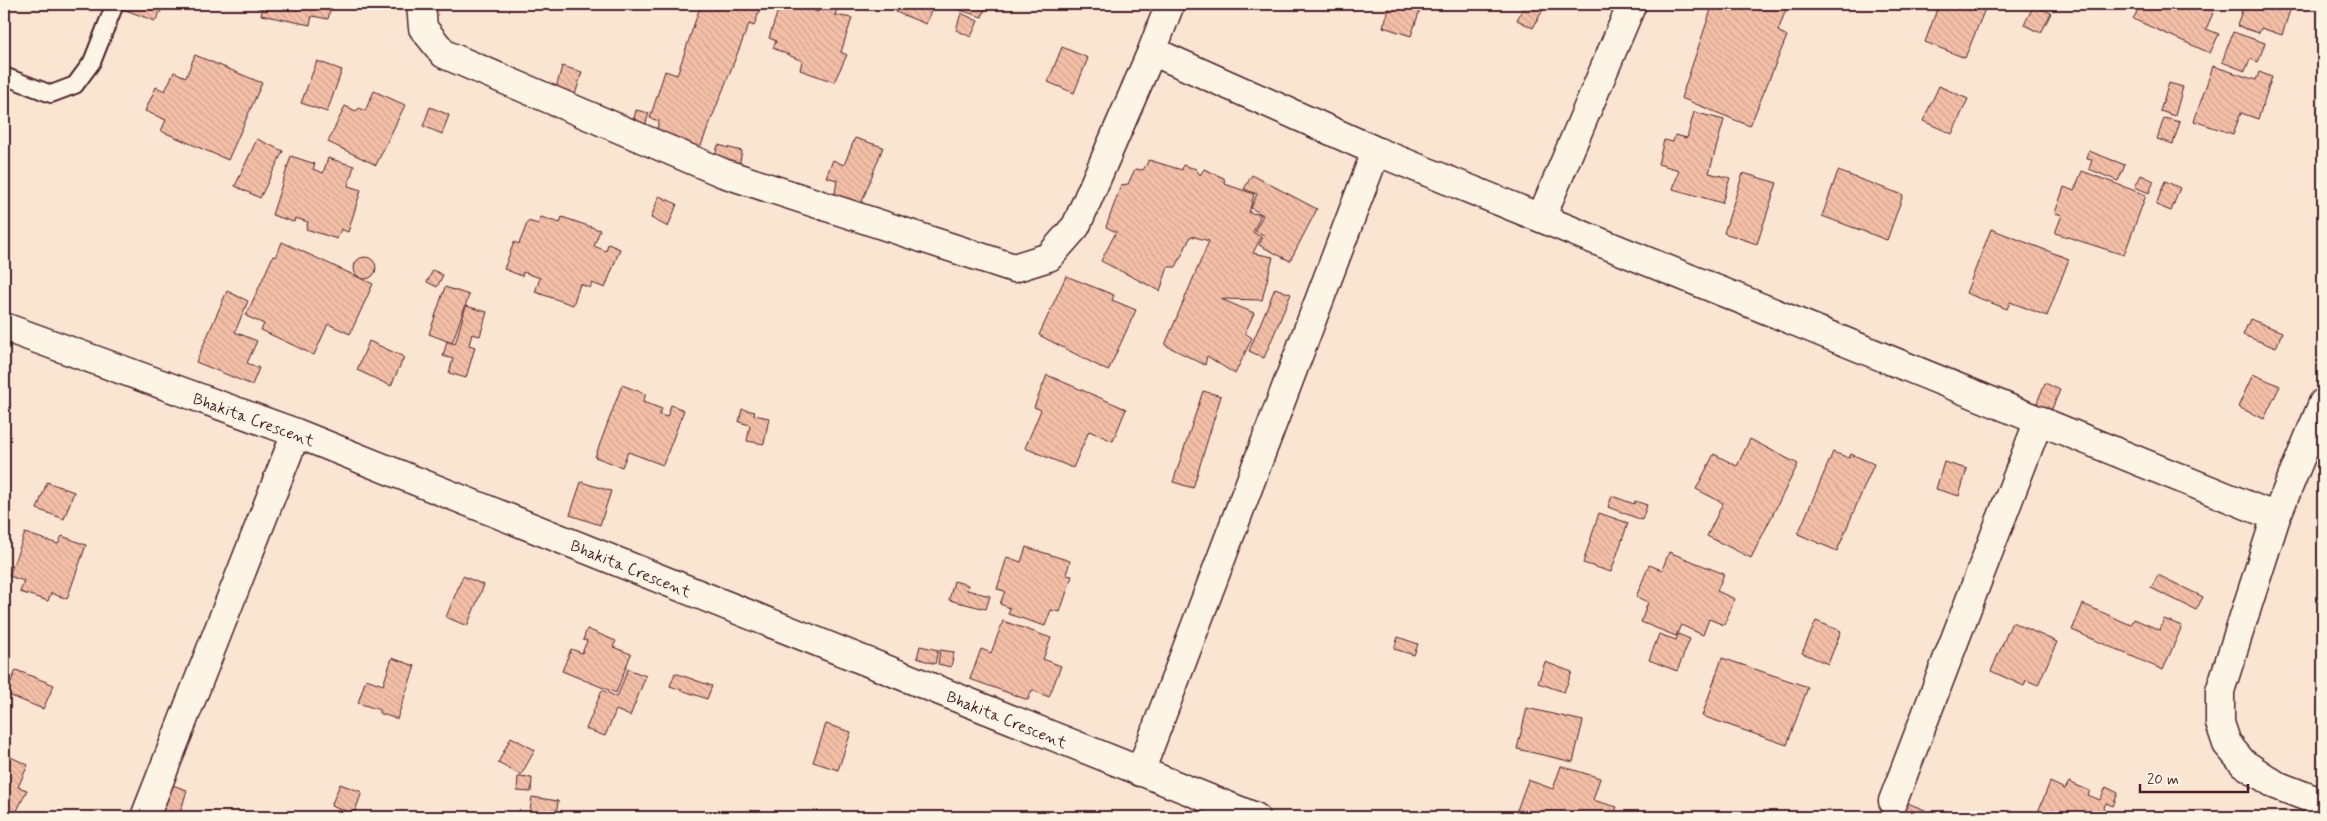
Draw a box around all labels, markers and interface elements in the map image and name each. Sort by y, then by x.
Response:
street label: Bhakita Crescent [190,389,318,452]
street label: Bhakita Crescent [567,536,694,603]
street label: Bhakita Crescent [943,687,1070,754]
scale bar [2140,761,2247,793]
text: 20 m [2147,770,2179,790]

